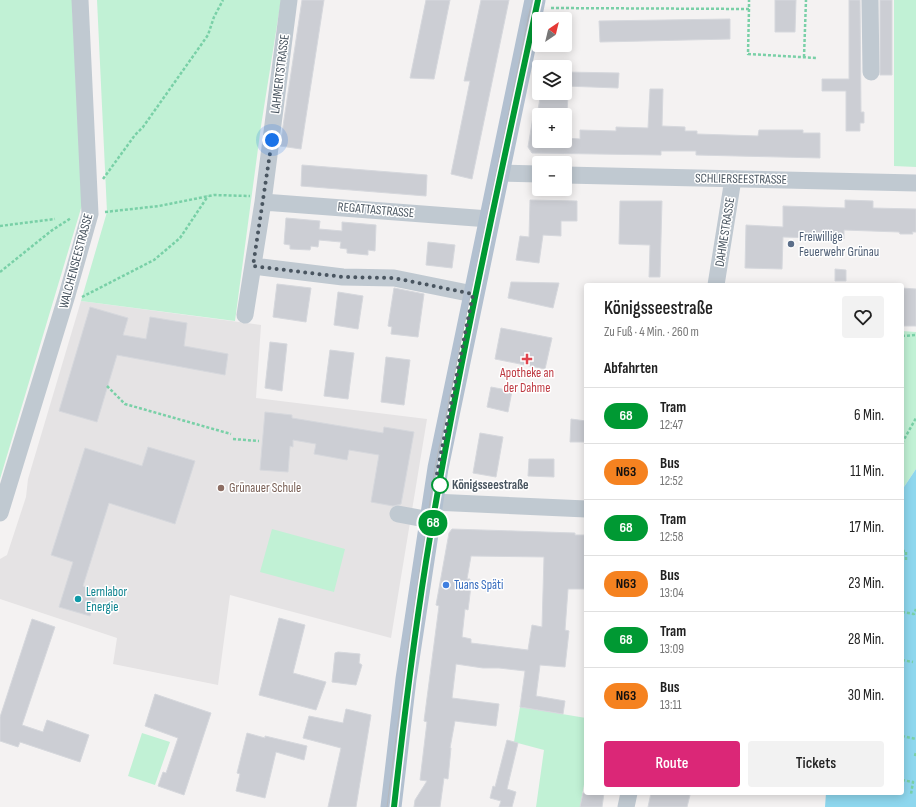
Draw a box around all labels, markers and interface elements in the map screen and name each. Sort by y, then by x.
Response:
north arrow [532,12,572,52]
map controls [532,12,572,196]
street label: LAHMERTSTRASSE [267,33,293,115]
button: layers [532,60,572,100]
button: + [532,108,572,148]
your location [262,130,282,150]
button: − [532,156,572,196]
street label: SCHLIERSEESTRASSE [695,170,787,188]
street label: DAHMESTRASSE [712,196,738,268]
street label: REGATTASTRASSE [337,199,415,221]
street label: WALCHENSEESTRASSE [56,212,96,310]
place label: Freiwillige Feuerwehr Grünau [799,229,879,260]
marker: Freiwillige Feuerwehr Grünau [786,239,796,249]
button: heart [842,296,884,338]
text: Königsseestraße [604,297,713,320]
text: Zu Fuß · 4 Min. · 260 m [604,324,699,340]
marker: Apotheke an der Dahme [522,354,532,364]
text: Abfahrten [604,359,658,378]
place label: Apotheke an der Dahme [499,365,554,396]
text: Tram [660,398,686,417]
text: 6 Min. [854,406,884,425]
text: 68 [619,407,633,424]
text: 12:47 [660,417,683,433]
text: Bus [660,454,679,473]
text: 11 Min. [850,462,884,481]
text: N63 [616,463,636,480]
text: 12:52 [660,473,683,489]
marker: Königsseestraße [431,476,449,494]
place label: Königsseestraße [452,477,529,493]
place label: Grünauer Schule [229,480,301,496]
marker: Grünauer Schule [216,483,226,493]
line badge: 68 [415,510,451,536]
text: Tram [660,510,686,529]
text: 68 [426,514,440,531]
text: 17 Min. [849,518,884,537]
text: 68 [619,519,633,536]
text: 12:58 [660,529,683,545]
text: Bus [660,566,679,585]
text: 23 Min. [848,574,884,593]
text: N63 [616,575,636,592]
place label: Tuans Späti [454,577,503,593]
marker: Tuans Späti [441,580,451,590]
place label: Lernlabor Energie [86,584,127,615]
text: 13:04 [660,585,684,601]
marker: Lernlabor Energie [73,594,83,604]
text: Tram [660,622,686,641]
text: 28 Min. [848,630,884,649]
text: 68 [619,631,633,648]
text: 13:09 [660,641,684,657]
text: Bus [660,678,679,697]
text: 30 Min. [848,686,884,705]
text: N63 [616,687,636,704]
text: 13:11 [660,697,682,713]
button: Route [604,741,740,787]
button: Tickets [748,741,884,787]

